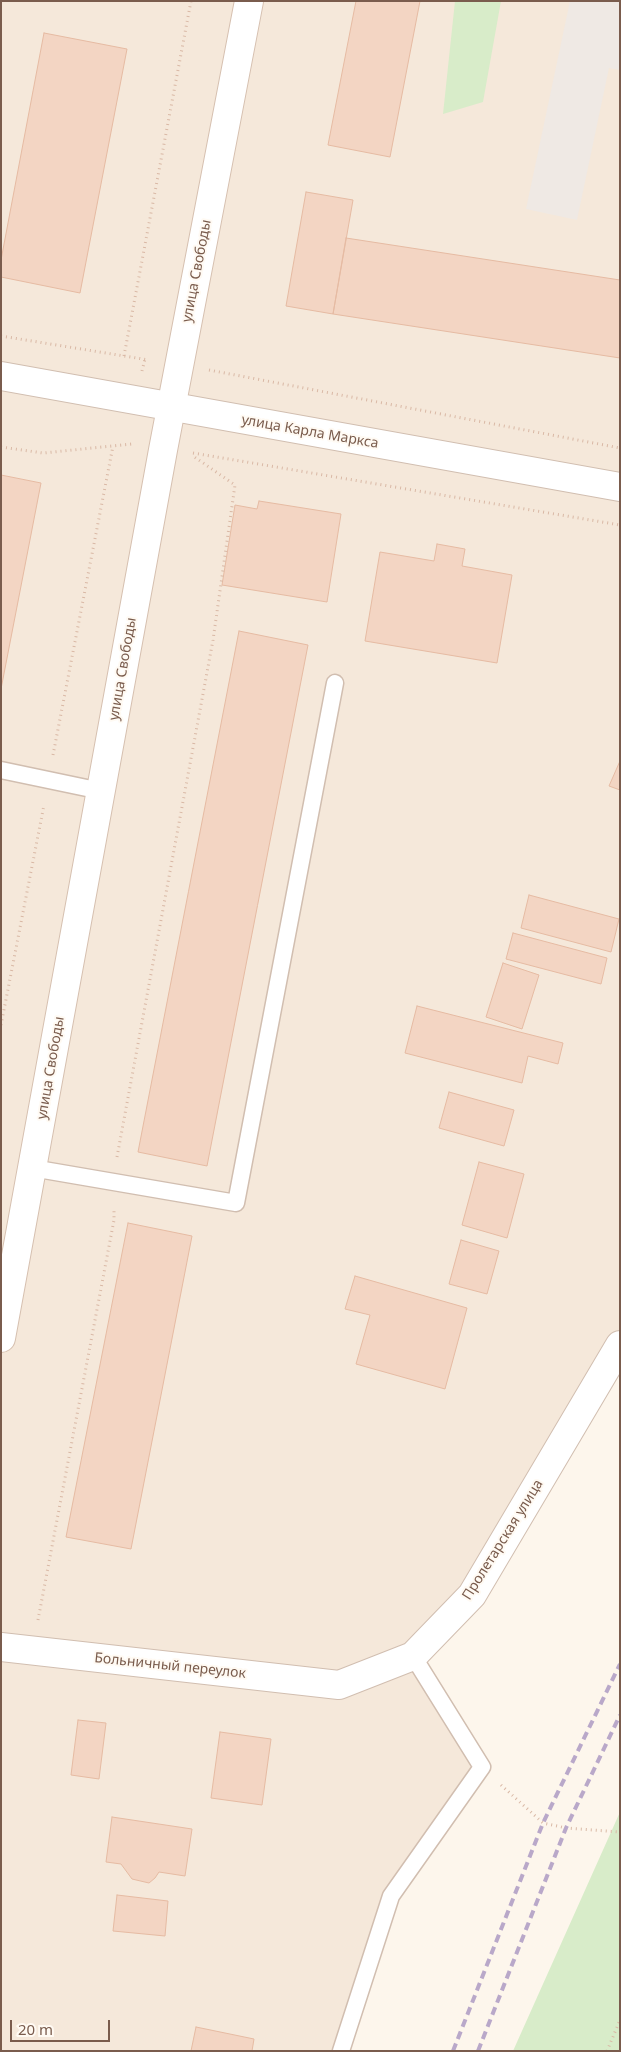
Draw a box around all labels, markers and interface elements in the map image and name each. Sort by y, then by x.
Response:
street label: улица Свободы [179,218,215,324]
street label: улица Карла Маркса [240,412,380,452]
street label: улица Свободы [106,616,140,722]
street label: улица Свободы [34,1015,68,1121]
street label: Пролетарская улица [459,1477,547,1603]
street label: Больничный переулок [93,1650,247,1682]
scale bar [12,2010,112,2042]
text: 20 m [18,2019,53,2039]

